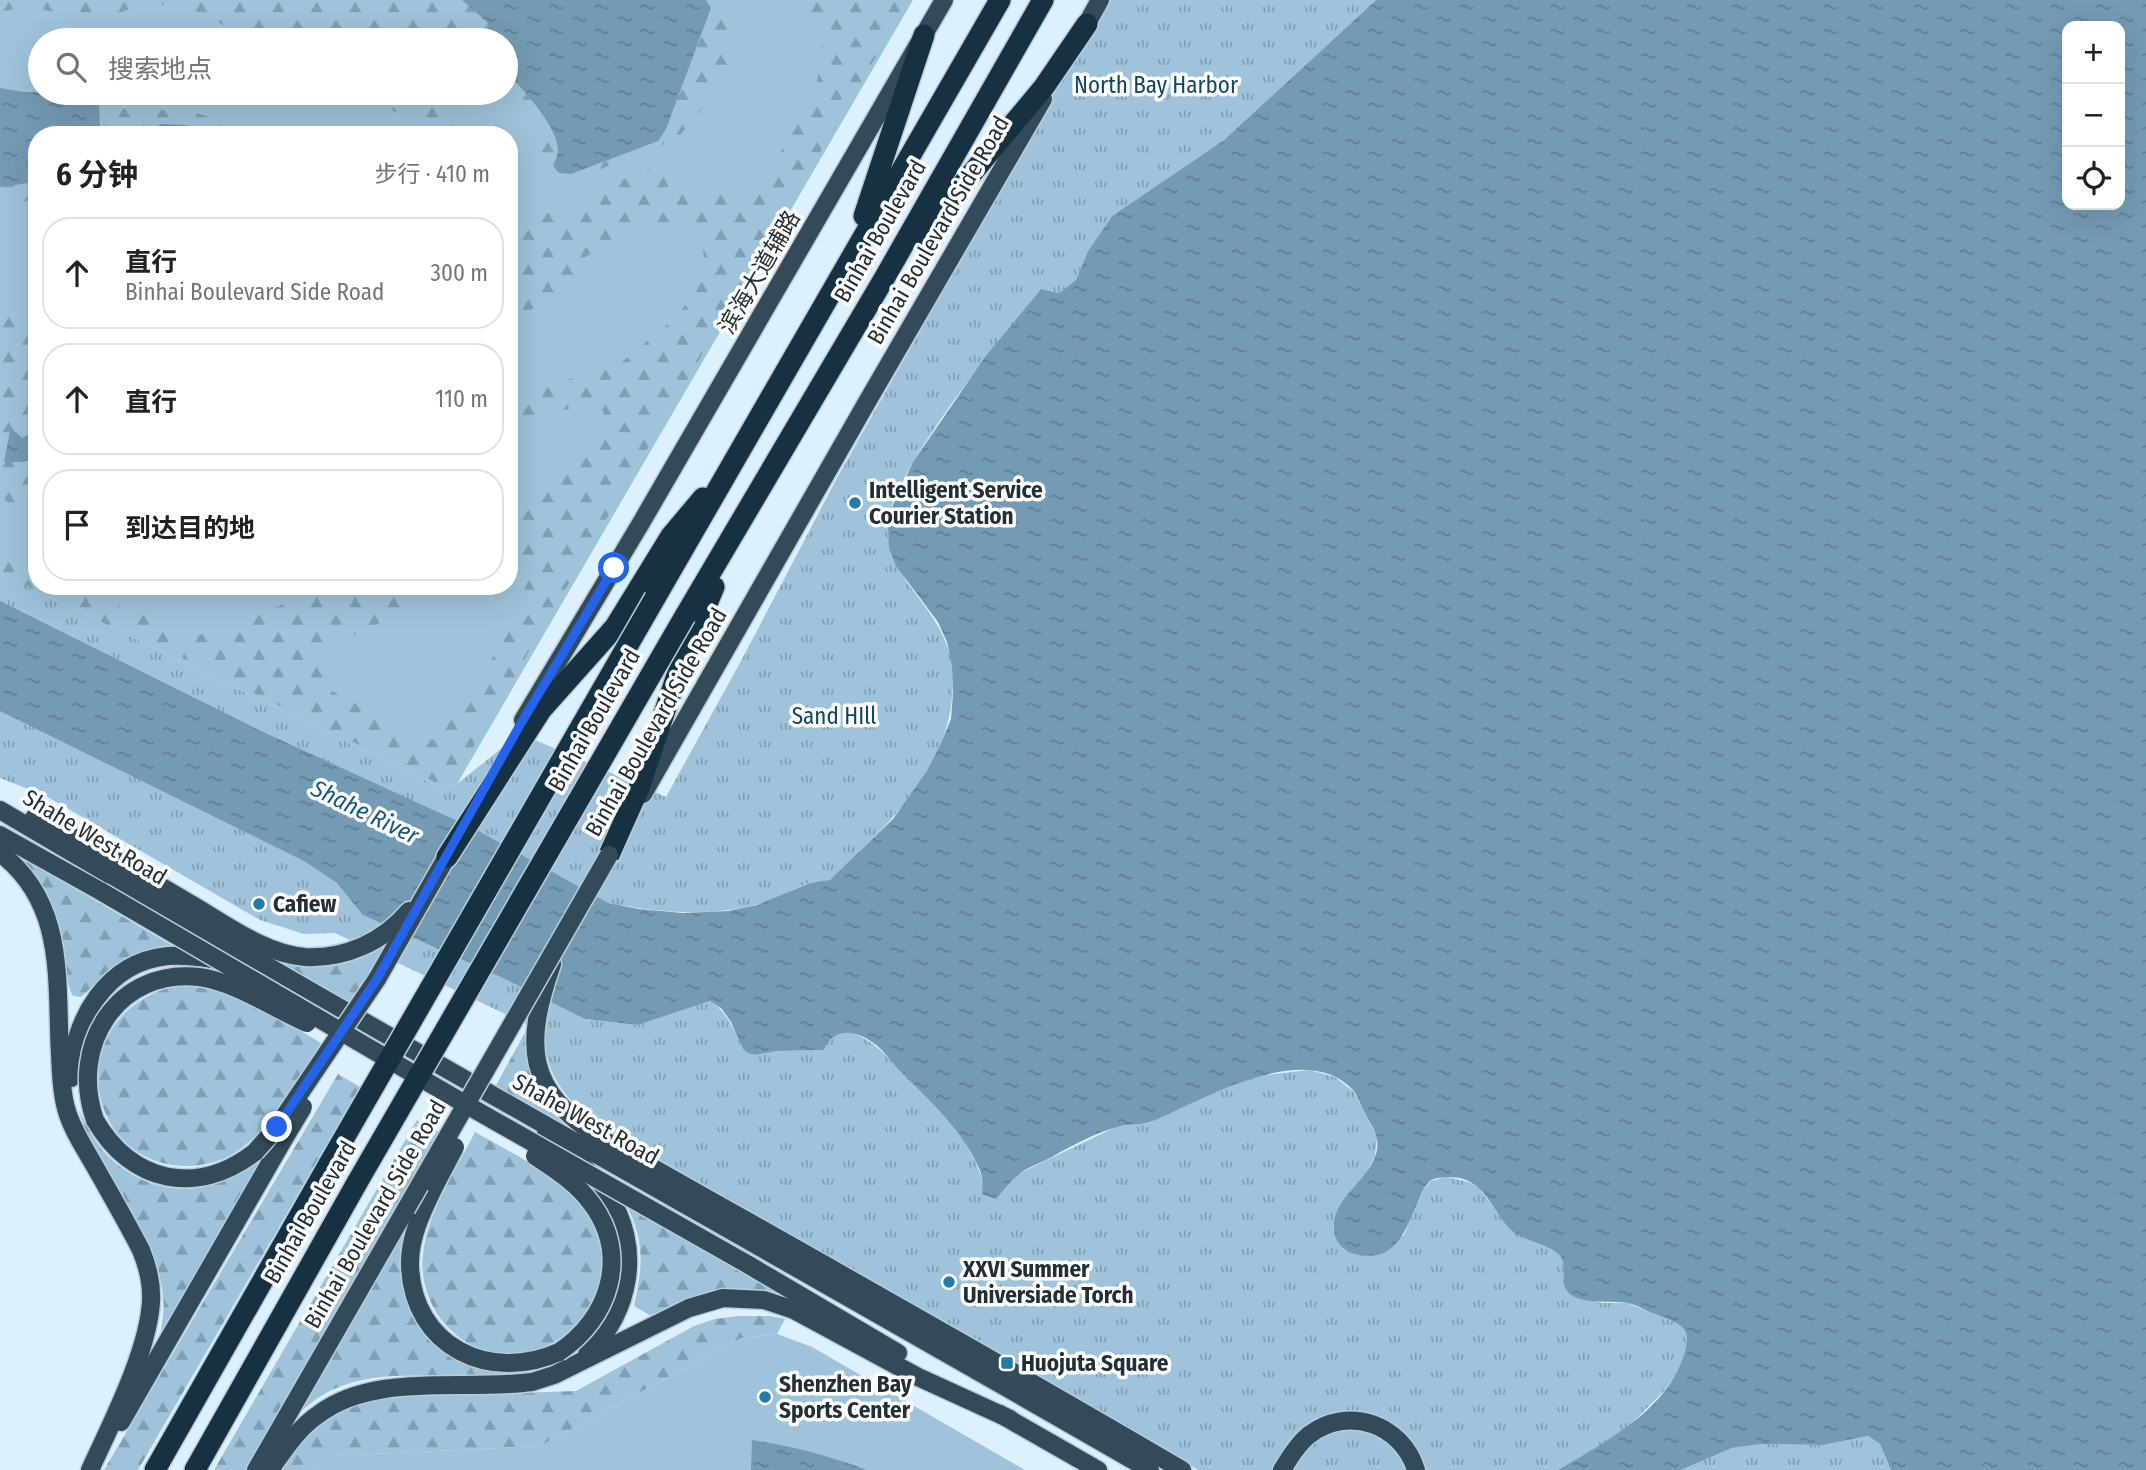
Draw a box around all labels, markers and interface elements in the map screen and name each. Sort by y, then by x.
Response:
map controls [2062,21,2125,210]
button: + [2062,21,2125,84]
search box [28,28,518,105]
icon: search [52,48,90,86]
text: 搜索地点 [108,54,212,85]
park label: North Bay Harbor [1074,71,1238,99]
button: − [2062,84,2125,147]
street label: Binhai Boulevard Side Road [861,111,1015,349]
button: locate [2062,147,2125,210]
street label: Binhai Boulevard [828,155,932,307]
text: 6 分钟 [56,157,138,193]
text: 步行 · 410 m [374,160,490,188]
street label: 滨海大道辅路 [712,205,806,339]
text: 直行 [125,247,177,278]
icon: ahead [58,254,96,292]
text: 300 m [431,259,488,287]
text: Binhai Boulevard Side Road [125,278,384,306]
icon: ahead [58,380,96,418]
text: 110 m [435,385,488,413]
text: 直行 [125,387,177,418]
place label: Intelligent Service Courier Station [869,476,1043,530]
marker: Intelligent Service Courier Station [847,495,863,511]
icon: arrive [58,506,96,544]
text: 到达目的地 [125,513,255,544]
route start [598,552,629,583]
street label: Binhai Boulevard Side Road [579,603,733,841]
street label: Binhai Boulevard [542,644,646,796]
park label: Sand HIll [792,702,876,730]
water label: Shahe River [306,774,424,850]
street label: Shahe West Road [18,783,172,891]
place label: Cafiew [273,890,337,918]
marker: Cafiew [251,896,267,912]
street label: Shahe West Road [508,1067,664,1171]
street label: Binhai Boulevard Side Road [298,1095,452,1333]
route end [261,1111,292,1142]
street label: Binhai Boulevard [258,1136,362,1288]
place label: XXVI Summer Universiade Torch [962,1255,1134,1309]
marker: XXVI Summer Universiade Torch [941,1274,957,1290]
place label: Huojuta Square [1021,1349,1169,1377]
marker: Huojuta Square [999,1355,1015,1371]
place label: Shenzhen Bay Sports Center [779,1370,913,1424]
marker: Shenzhen Bay Sports Center [757,1389,773,1405]

